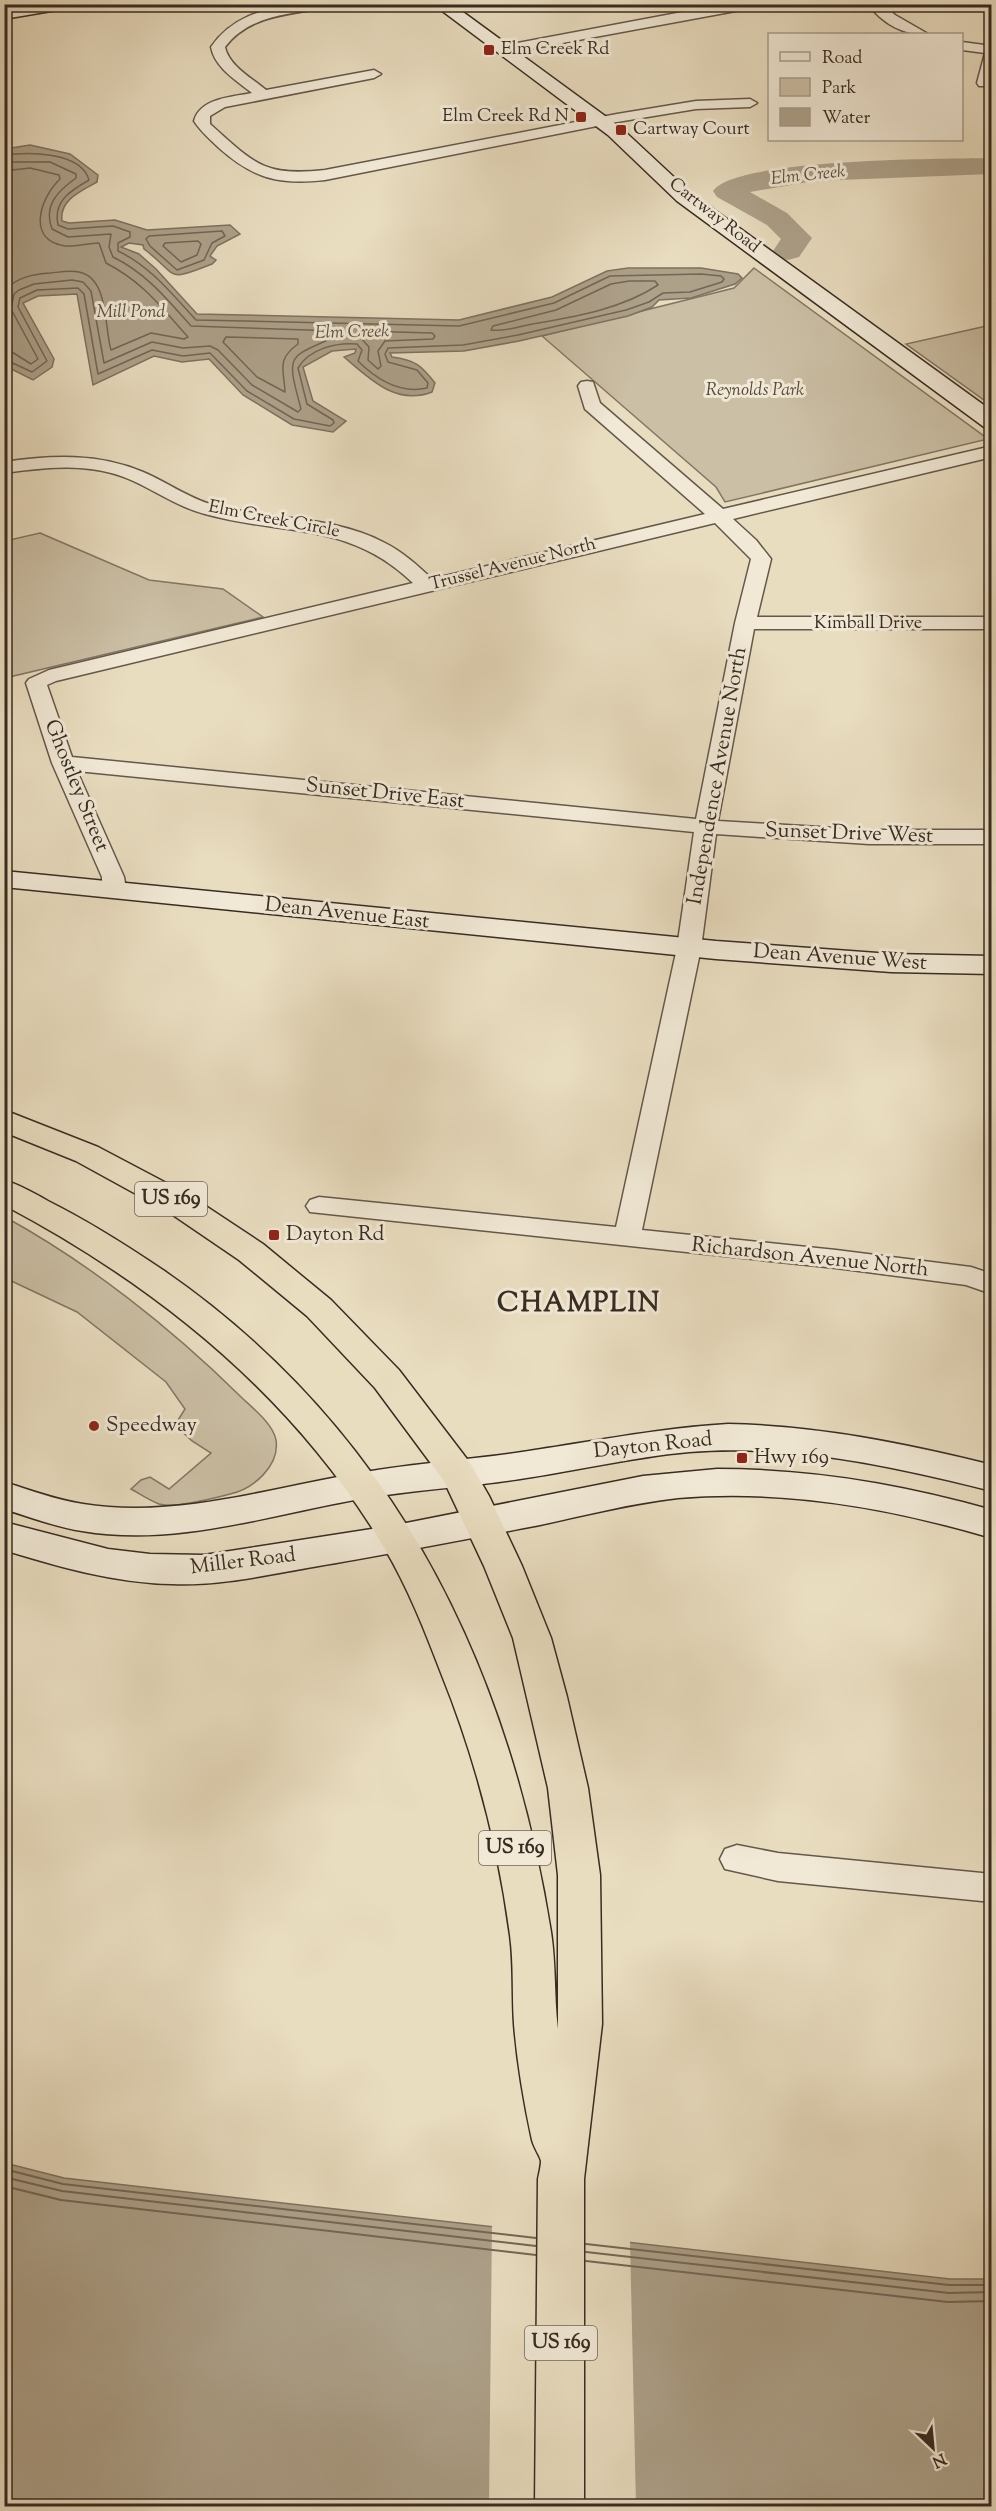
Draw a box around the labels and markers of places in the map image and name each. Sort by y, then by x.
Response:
place label: Elm Creek Rd [501,37,610,63]
marker: Elm Creek Rd [482,43,496,57]
place label: Elm Creek Rd N [442,104,569,130]
marker: Elm Creek Rd N [574,110,588,124]
place label: Cartway Court [633,117,750,143]
marker: Cartway Court [614,123,628,137]
place label: Dayton Rd [286,1220,384,1250]
marker: Dayton Rd [267,1228,281,1242]
place label: Speedway [106,1411,197,1441]
marker: Speedway [87,1419,101,1433]
place label: Hwy 169 [754,1443,829,1473]
marker: Hwy 169 [735,1451,749,1465]

